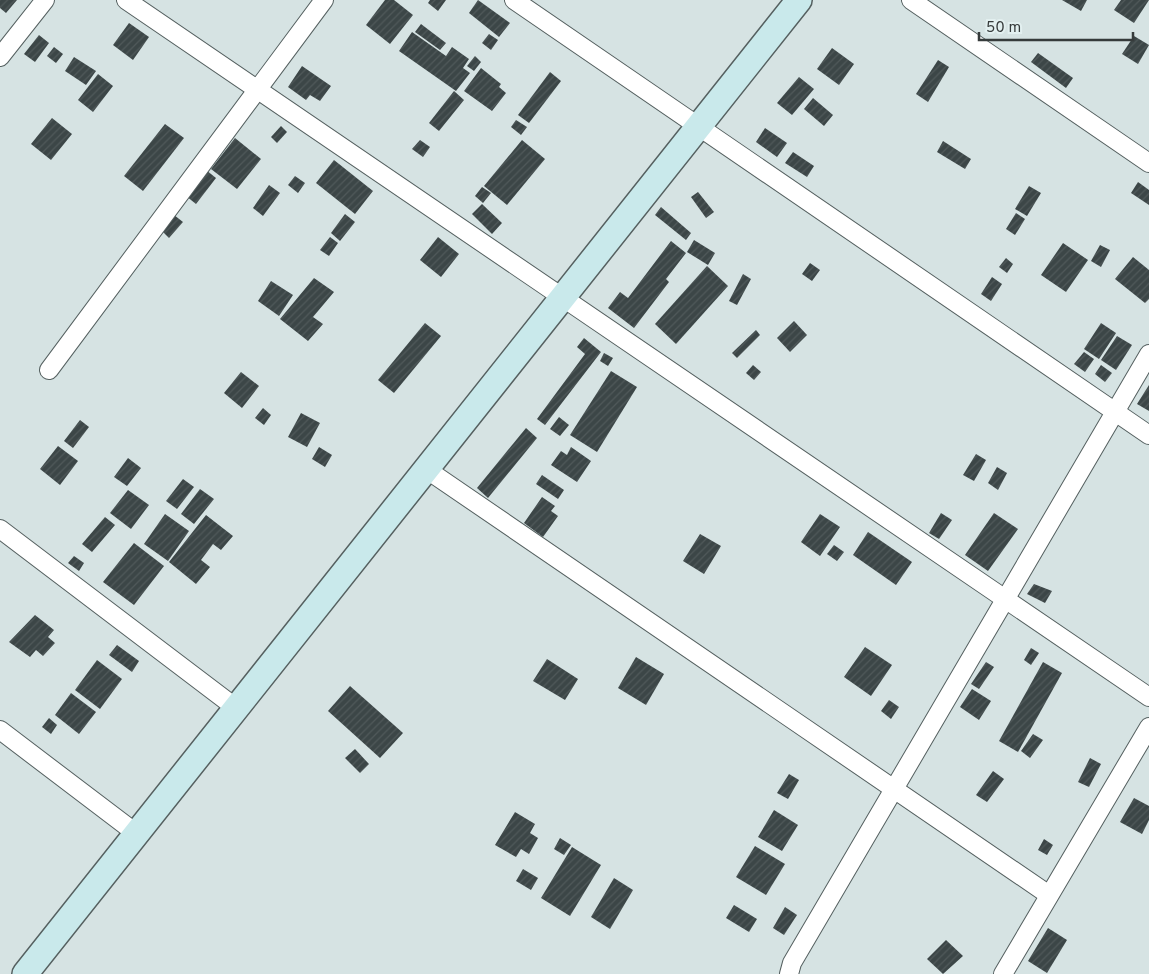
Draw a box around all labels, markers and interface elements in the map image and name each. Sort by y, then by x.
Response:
scale bar [979,10,1133,42]
text: 50 m [986,19,1021,38]

